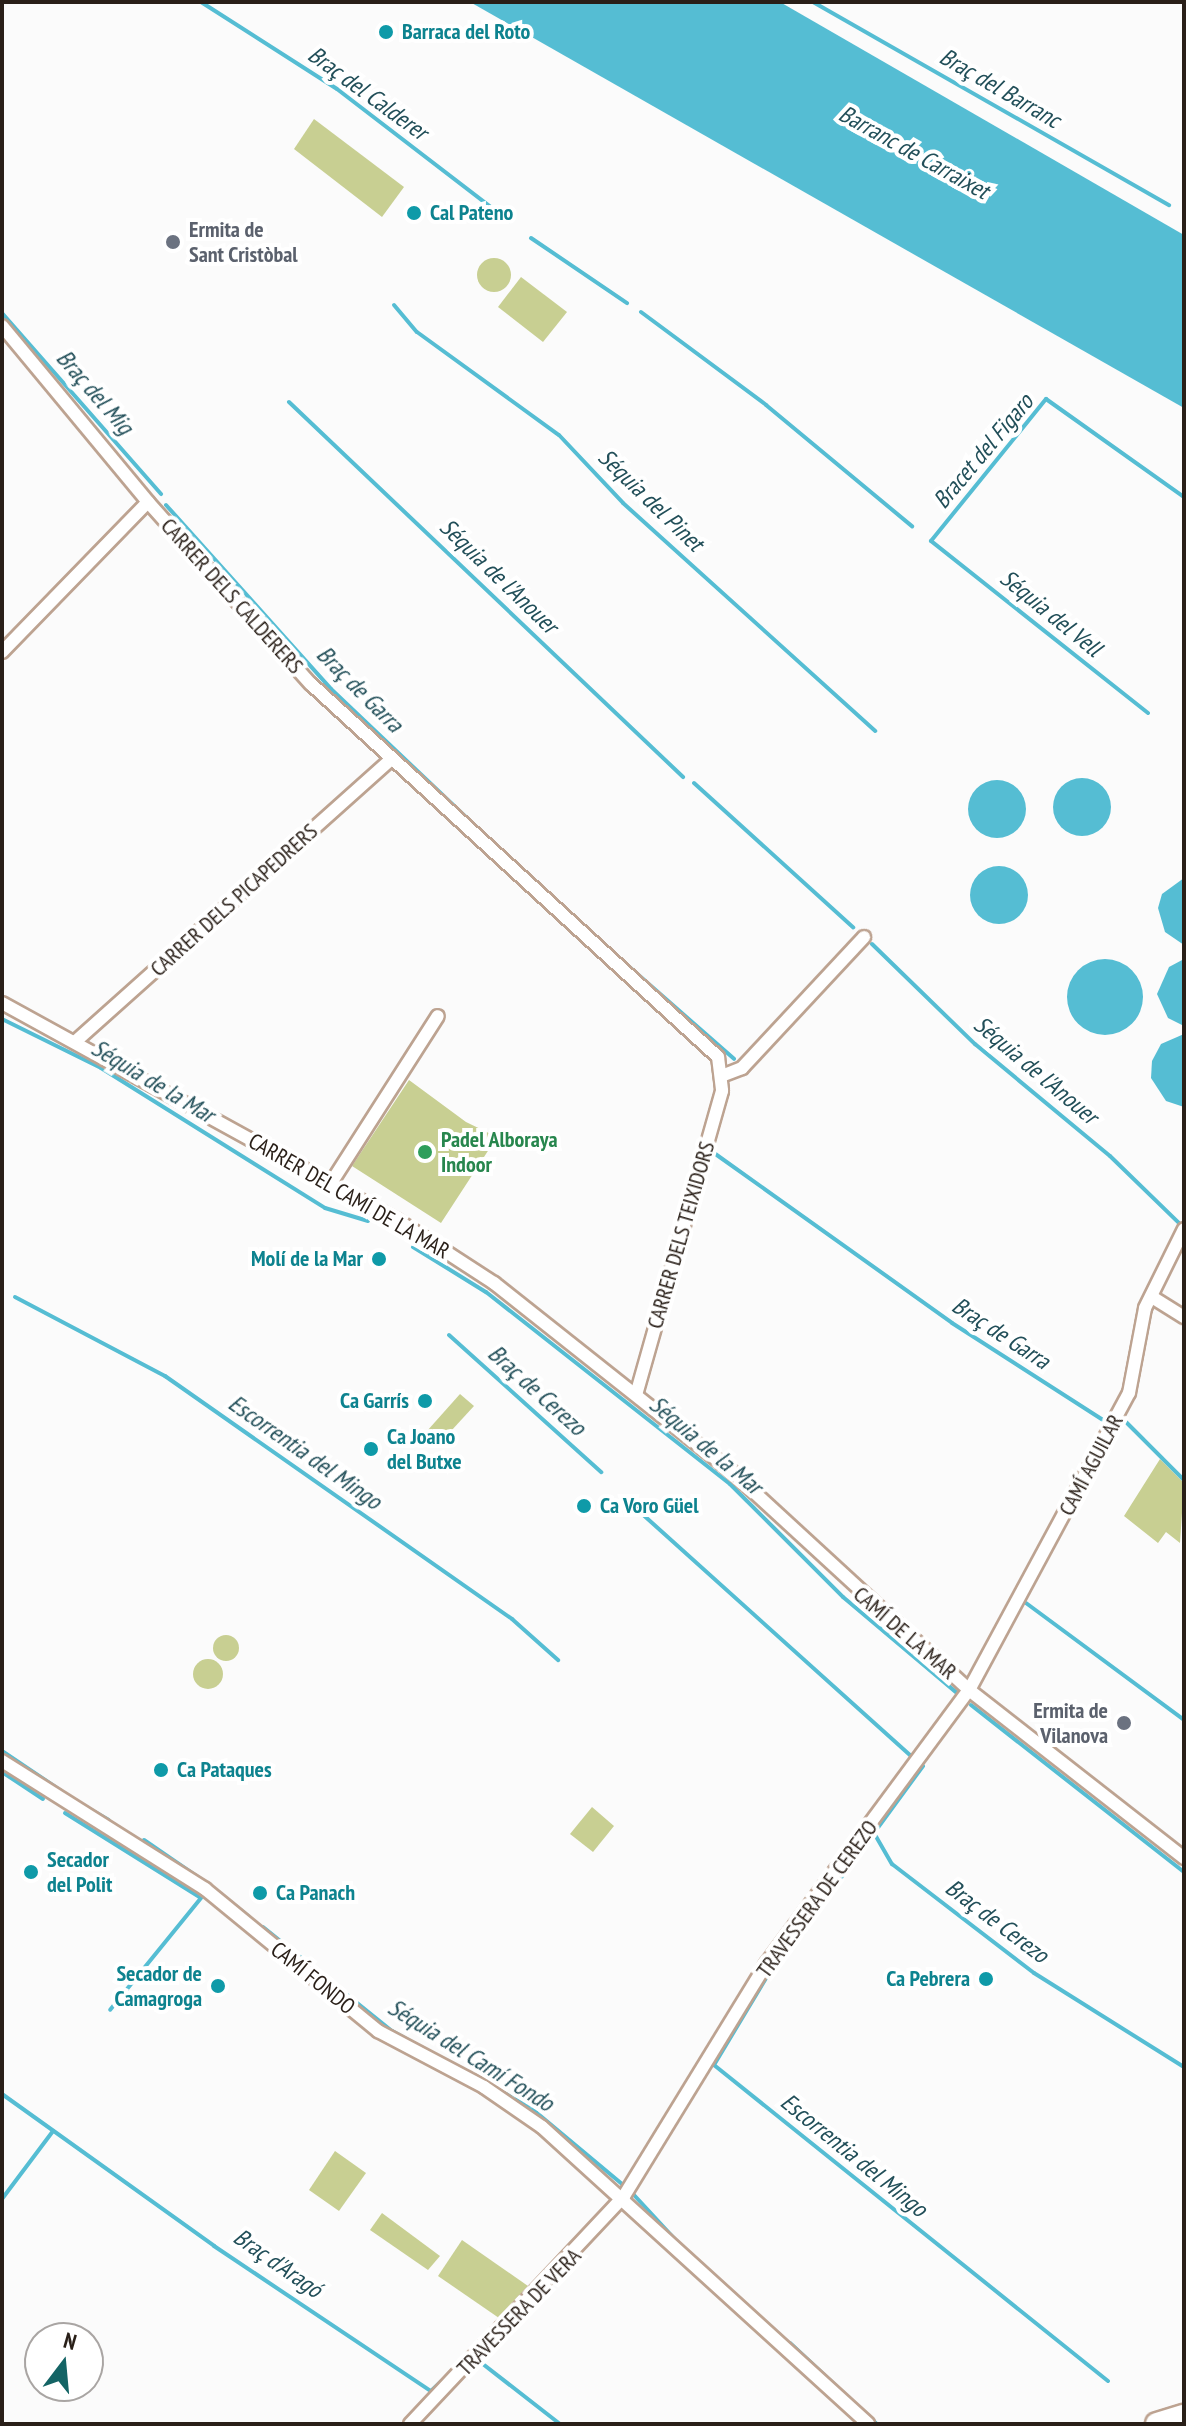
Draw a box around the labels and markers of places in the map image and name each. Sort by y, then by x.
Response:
place label: Barraca del Roto [402,19,530,45]
marker: Barraca del Roto [377,23,395,41]
place label: Cal Pateno [430,200,513,226]
marker: Cal Pateno [405,204,423,222]
place label: Ermita de Sant Cristòbal [189,216,298,268]
marker: Ermita de Sant Cristòbal [164,233,182,251]
place label: Padel Alboraya Indoor [441,1126,558,1178]
marker: Padel Alboraya Indoor [416,1143,434,1161]
place label: Molí de la Mar [251,1246,363,1272]
marker: Molí de la Mar [370,1250,388,1268]
place label: Ca Garrís [340,1388,409,1414]
marker: Ca Garrís [416,1392,434,1410]
place label: Ca Joano del Butxe [387,1423,462,1474]
marker: Ca Joano del Butxe [362,1440,380,1458]
place label: Ca Voro Güel [600,1493,699,1519]
marker: Ca Voro Güel [575,1497,593,1515]
place label: Ermita de Vilanova [1033,1697,1108,1748]
marker: Ermita de Vilanova [1115,1714,1133,1732]
place label: Ca Pataques [177,1757,272,1783]
marker: Ca Pataques [152,1761,170,1779]
place label: Secador del Polit [47,1846,112,1898]
marker: Secador del Polit [22,1863,40,1881]
place label: Ca Panach [276,1880,355,1906]
marker: Ca Panach [251,1884,269,1902]
place label: Secador de Camagroga [115,1960,202,2012]
place label: Ca Pebrera [886,1966,970,1992]
marker: Ca Pebrera [977,1970,995,1988]
marker: Secador de Camagroga [209,1977,227,1995]

